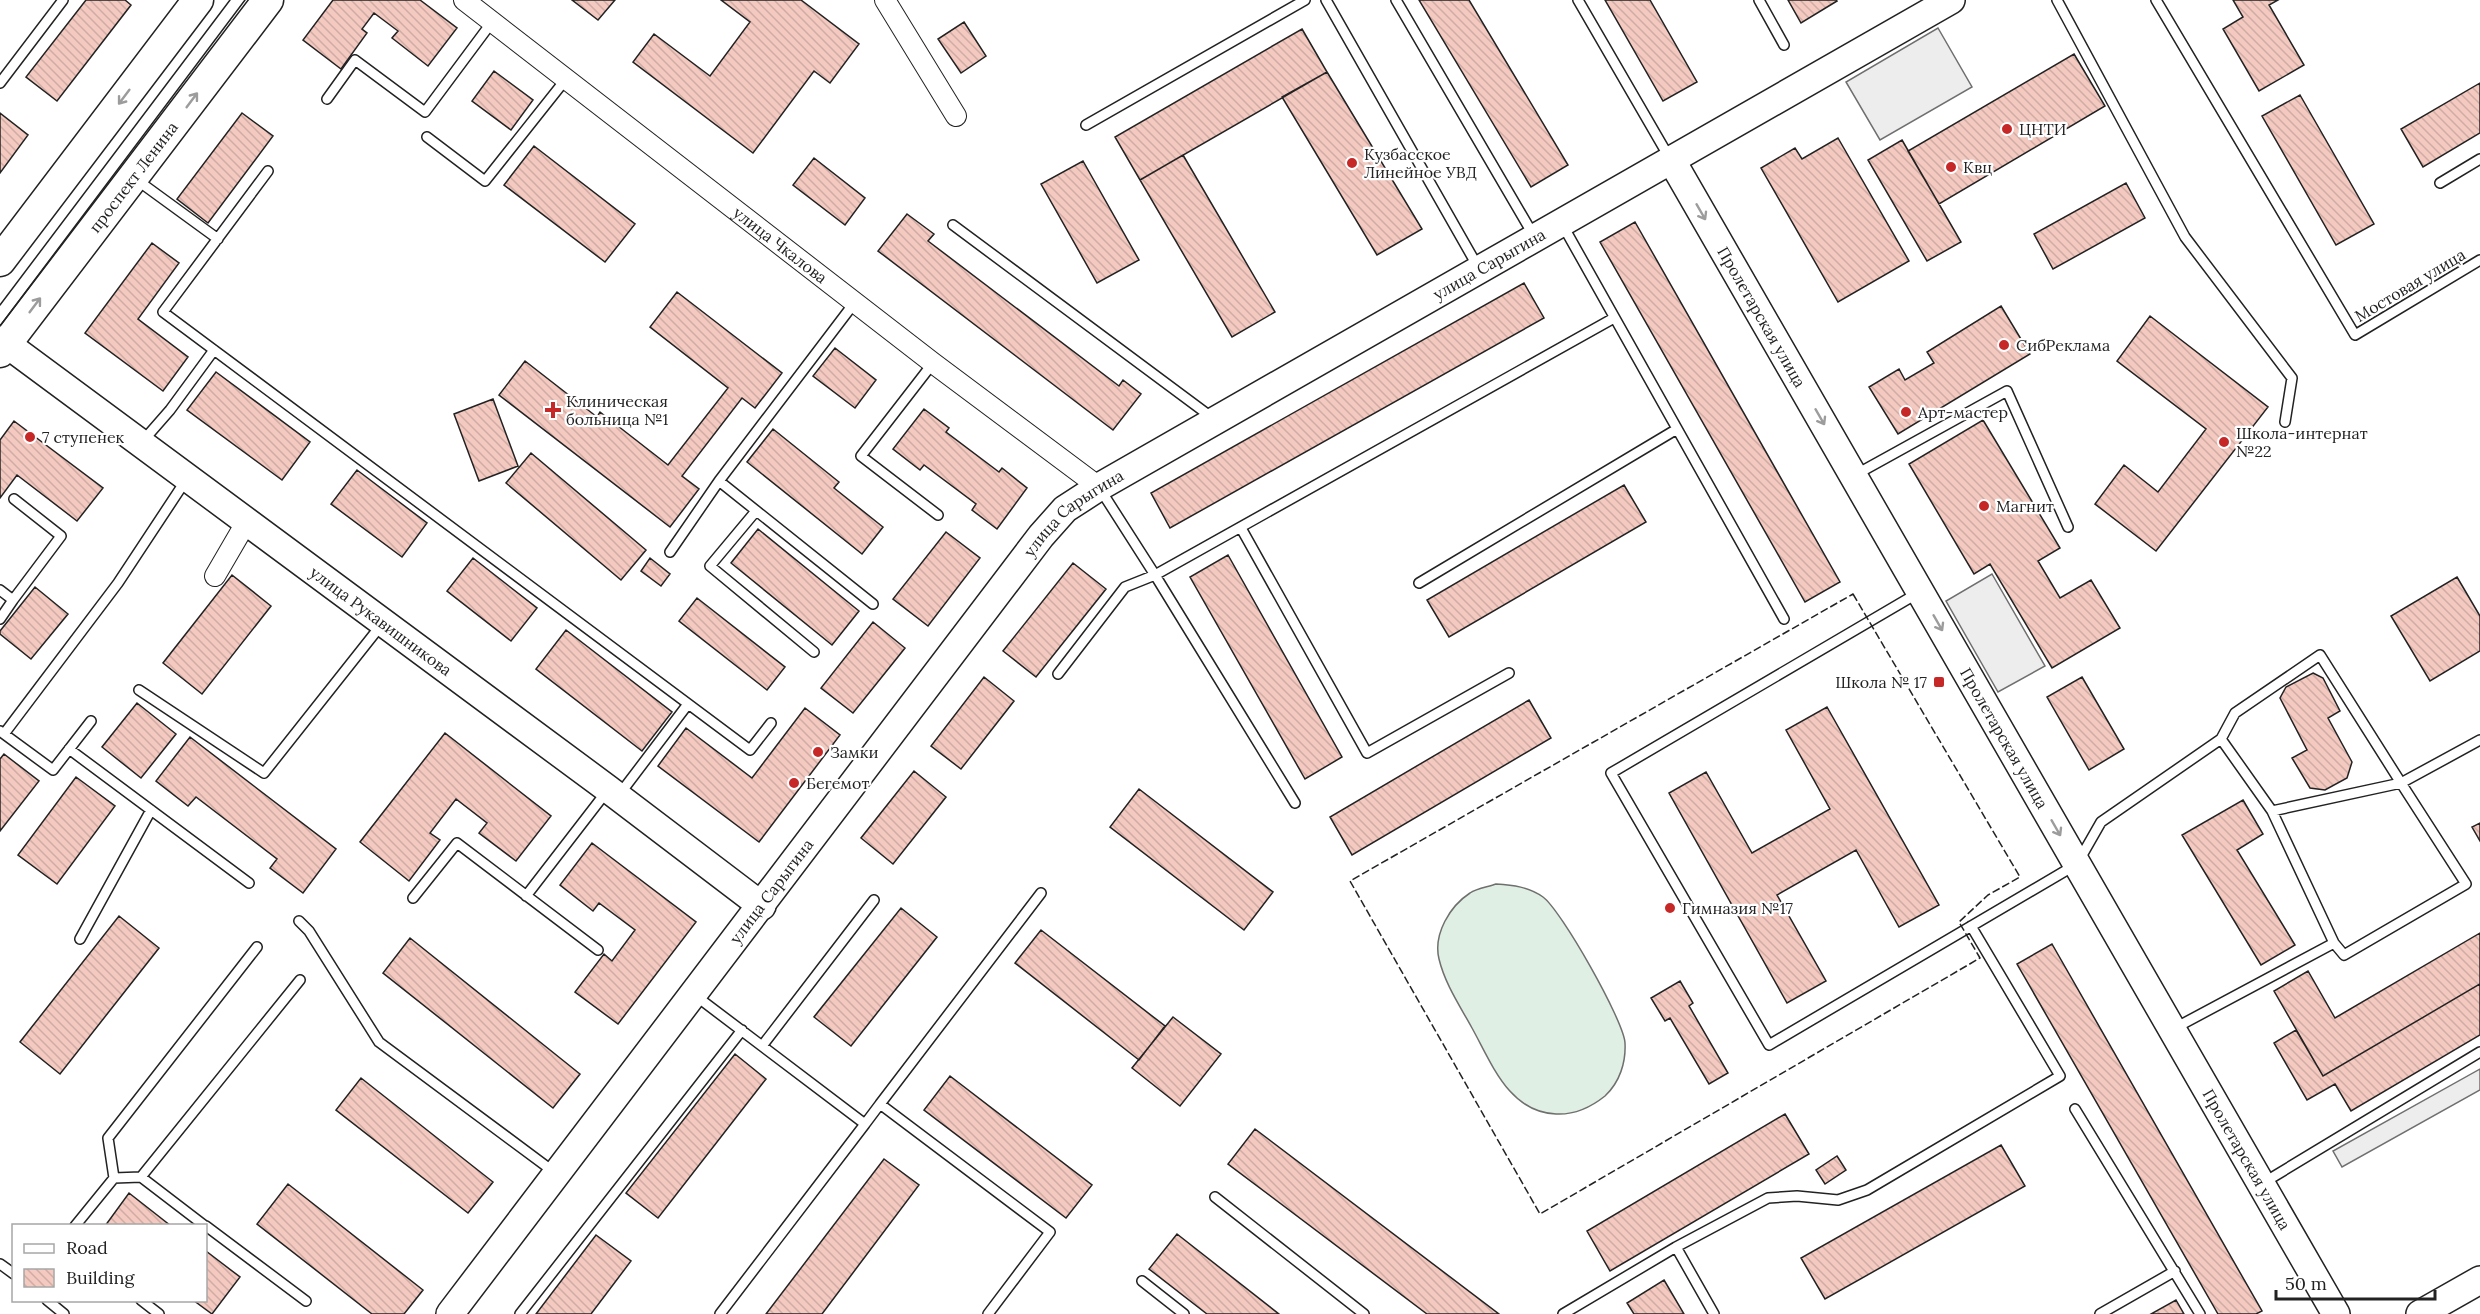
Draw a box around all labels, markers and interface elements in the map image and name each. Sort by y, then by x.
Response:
one-way arrow [118,89,131,105]
one-way arrow [185,92,198,108]
street label: проспект Ленина [85,117,182,236]
place label: ЦНТИ [2019,119,2066,139]
marker: ЦНТИ [2000,122,2014,136]
place label: Кузбасское Линейное УВД [1364,144,1477,182]
marker: Кузбасское Линейное УВД [1345,156,1359,170]
place label: Квц [1963,157,1992,177]
marker: Квц [1944,160,1958,174]
street label: улица Чкалова [729,202,831,288]
one-way arrow [1696,203,1708,220]
street label: улица Сарыгина [1429,224,1549,304]
street label: Пролетарская улица [1713,243,1810,391]
street label: Мостовая улица [2351,244,2469,326]
one-way arrow [29,298,42,314]
place label: СибРеклама [2016,335,2110,355]
marker: СибРеклама [1997,338,2011,352]
place label: Клиническая больница №1 [566,391,668,429]
marker: Клиническая больница №1 [544,401,562,419]
place label: Арт-мастер [1917,402,2008,422]
marker: Арт-мастер [1899,405,1913,419]
one-way arrow [1814,408,1826,425]
place label: Школа-интернат №22 [2236,423,2368,461]
place label: 7 ступенек [42,427,125,447]
marker: 7 ступенек [23,430,37,444]
marker: Школа-интернат №22 [2217,435,2231,449]
street label: улица Сарыгина [1019,465,1127,561]
place label: Магнит [1996,496,2054,516]
marker: Магнит [1977,499,1991,513]
street label: улица Рукавишникова [306,562,456,680]
one-way arrow [1932,614,1944,631]
street label: Пролетарская улица [1956,664,2053,812]
place label: Школа № 17 [1835,672,1928,692]
marker: Школа № 17 [1932,675,1946,689]
place label: Замки [830,742,879,762]
marker: Замки [811,745,825,759]
place label: Бегемот [806,773,869,793]
marker: Бегемот [787,776,801,790]
one-way arrow [2050,819,2062,836]
street label: улица Сарыгина [725,835,817,948]
place label: Гимназия №17 [1682,898,1793,918]
marker: Гимназия №17 [1663,901,1677,915]
street label: Пролетарская улица [2198,1085,2295,1233]
legend [12,1224,207,1302]
text: Road [66,1236,108,1259]
scale bar [2276,1263,2435,1301]
text: Building [66,1266,136,1289]
text: 50 m [2285,1272,2327,1295]

